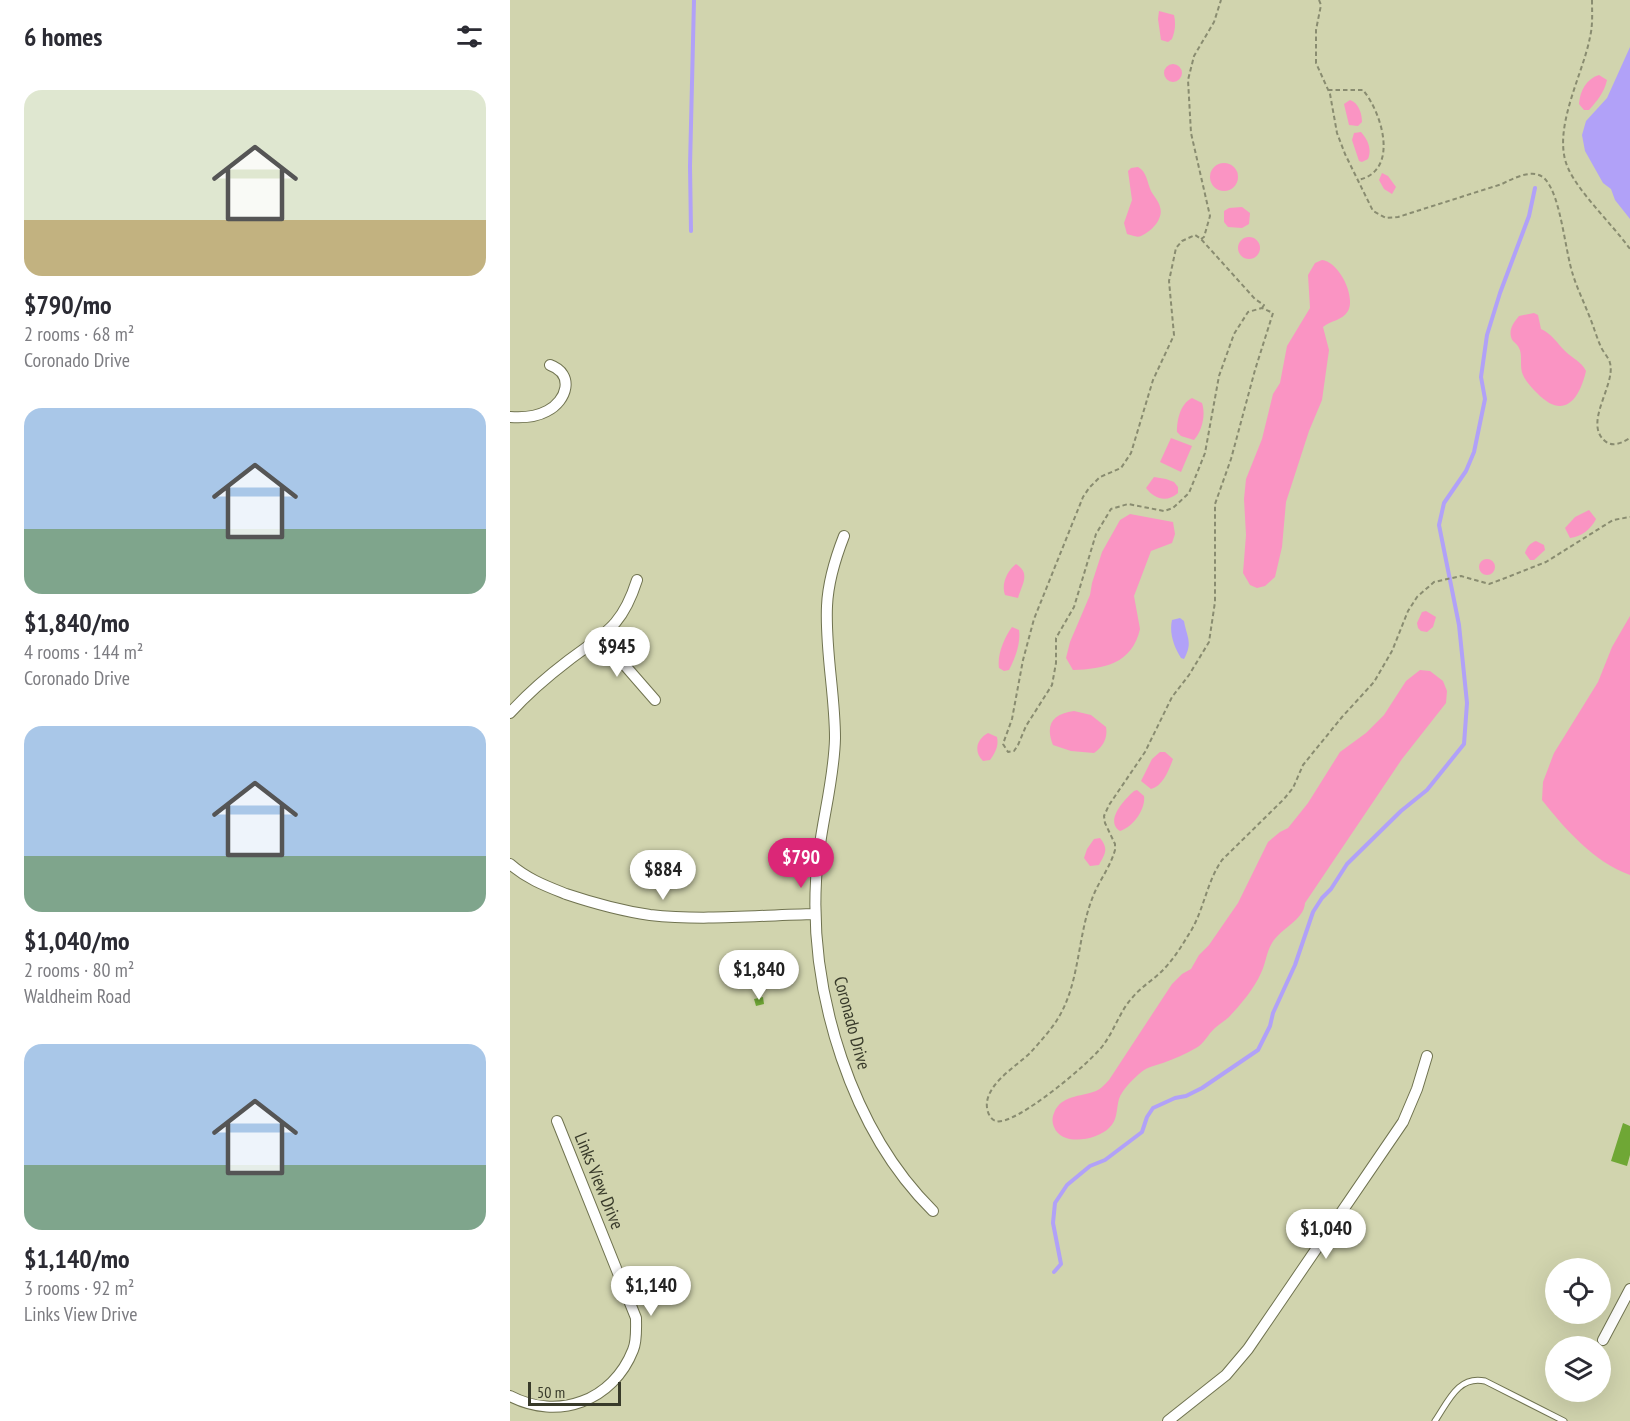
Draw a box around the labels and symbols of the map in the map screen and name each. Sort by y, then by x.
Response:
pin: $945 [581,627,653,678]
pin: $790 [765,838,837,889]
pin: $884 [627,850,699,901]
pin: $1,840 [710,950,808,1001]
street label: Coronado Drive [829,974,876,1072]
street label: Links View Drive [570,1129,629,1232]
pin: $1,040 [1277,1209,1375,1260]
pin: $1,140 [602,1266,700,1317]
scale bar [528,1379,621,1406]

